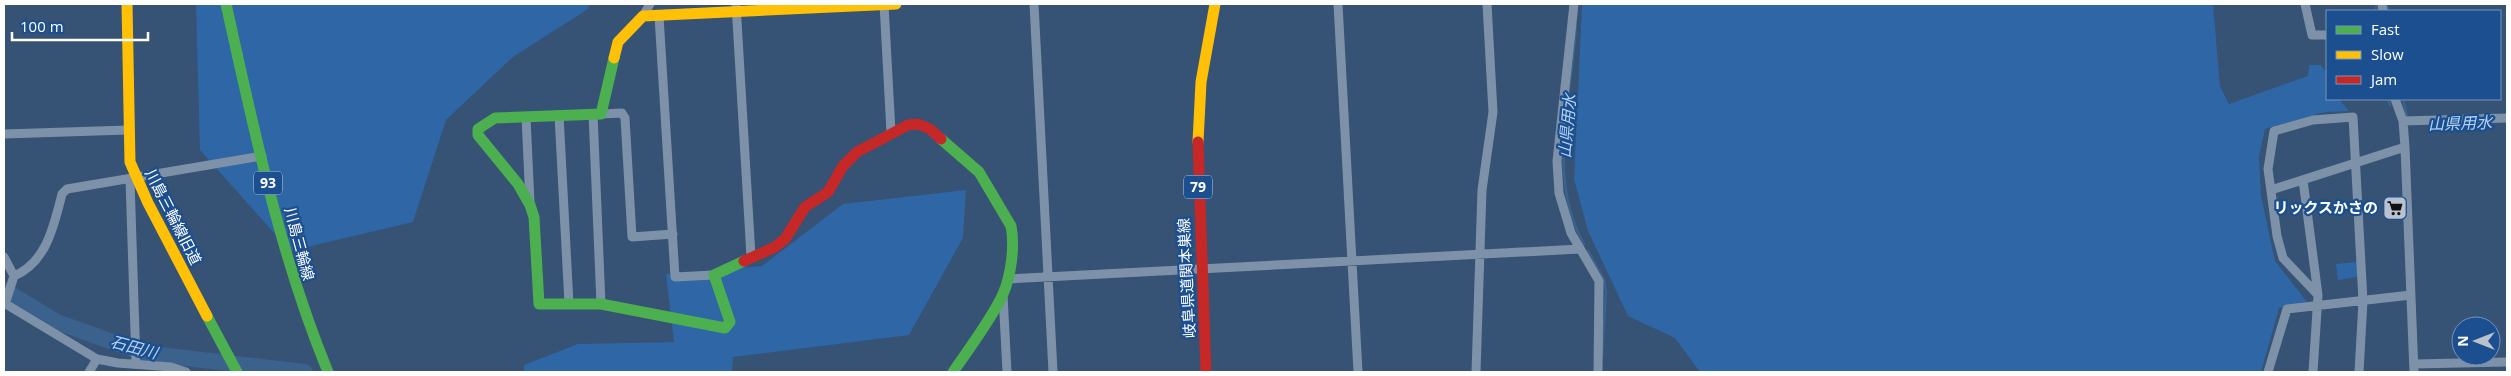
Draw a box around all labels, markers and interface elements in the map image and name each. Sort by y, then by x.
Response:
scale bar [12,10,149,42]
legend [2326,10,2501,100]
text: 100 m [20,16,64,36]
text: Fast [2371,19,2400,39]
text: Slow [2371,44,2404,64]
text: Jam [2369,69,2397,89]
water label: 山県用水 [1553,91,1581,159]
water label: 山県用水 [2428,111,2494,135]
street label: 川島三輪線旧道 [141,165,207,268]
road number: 93 [254,172,282,194]
road number: 79 [1184,176,1212,198]
supermarket icon: リックスかさの [2382,195,2408,221]
place label: リックスかさの [2273,197,2378,217]
street label: 川島三輪線 [281,205,319,283]
street label: 岐阜県道関本巣線 [1173,218,1199,339]
north arrow [2451,316,2501,366]
water label: 石田川 [108,330,162,364]
text: N [2453,335,2472,347]

